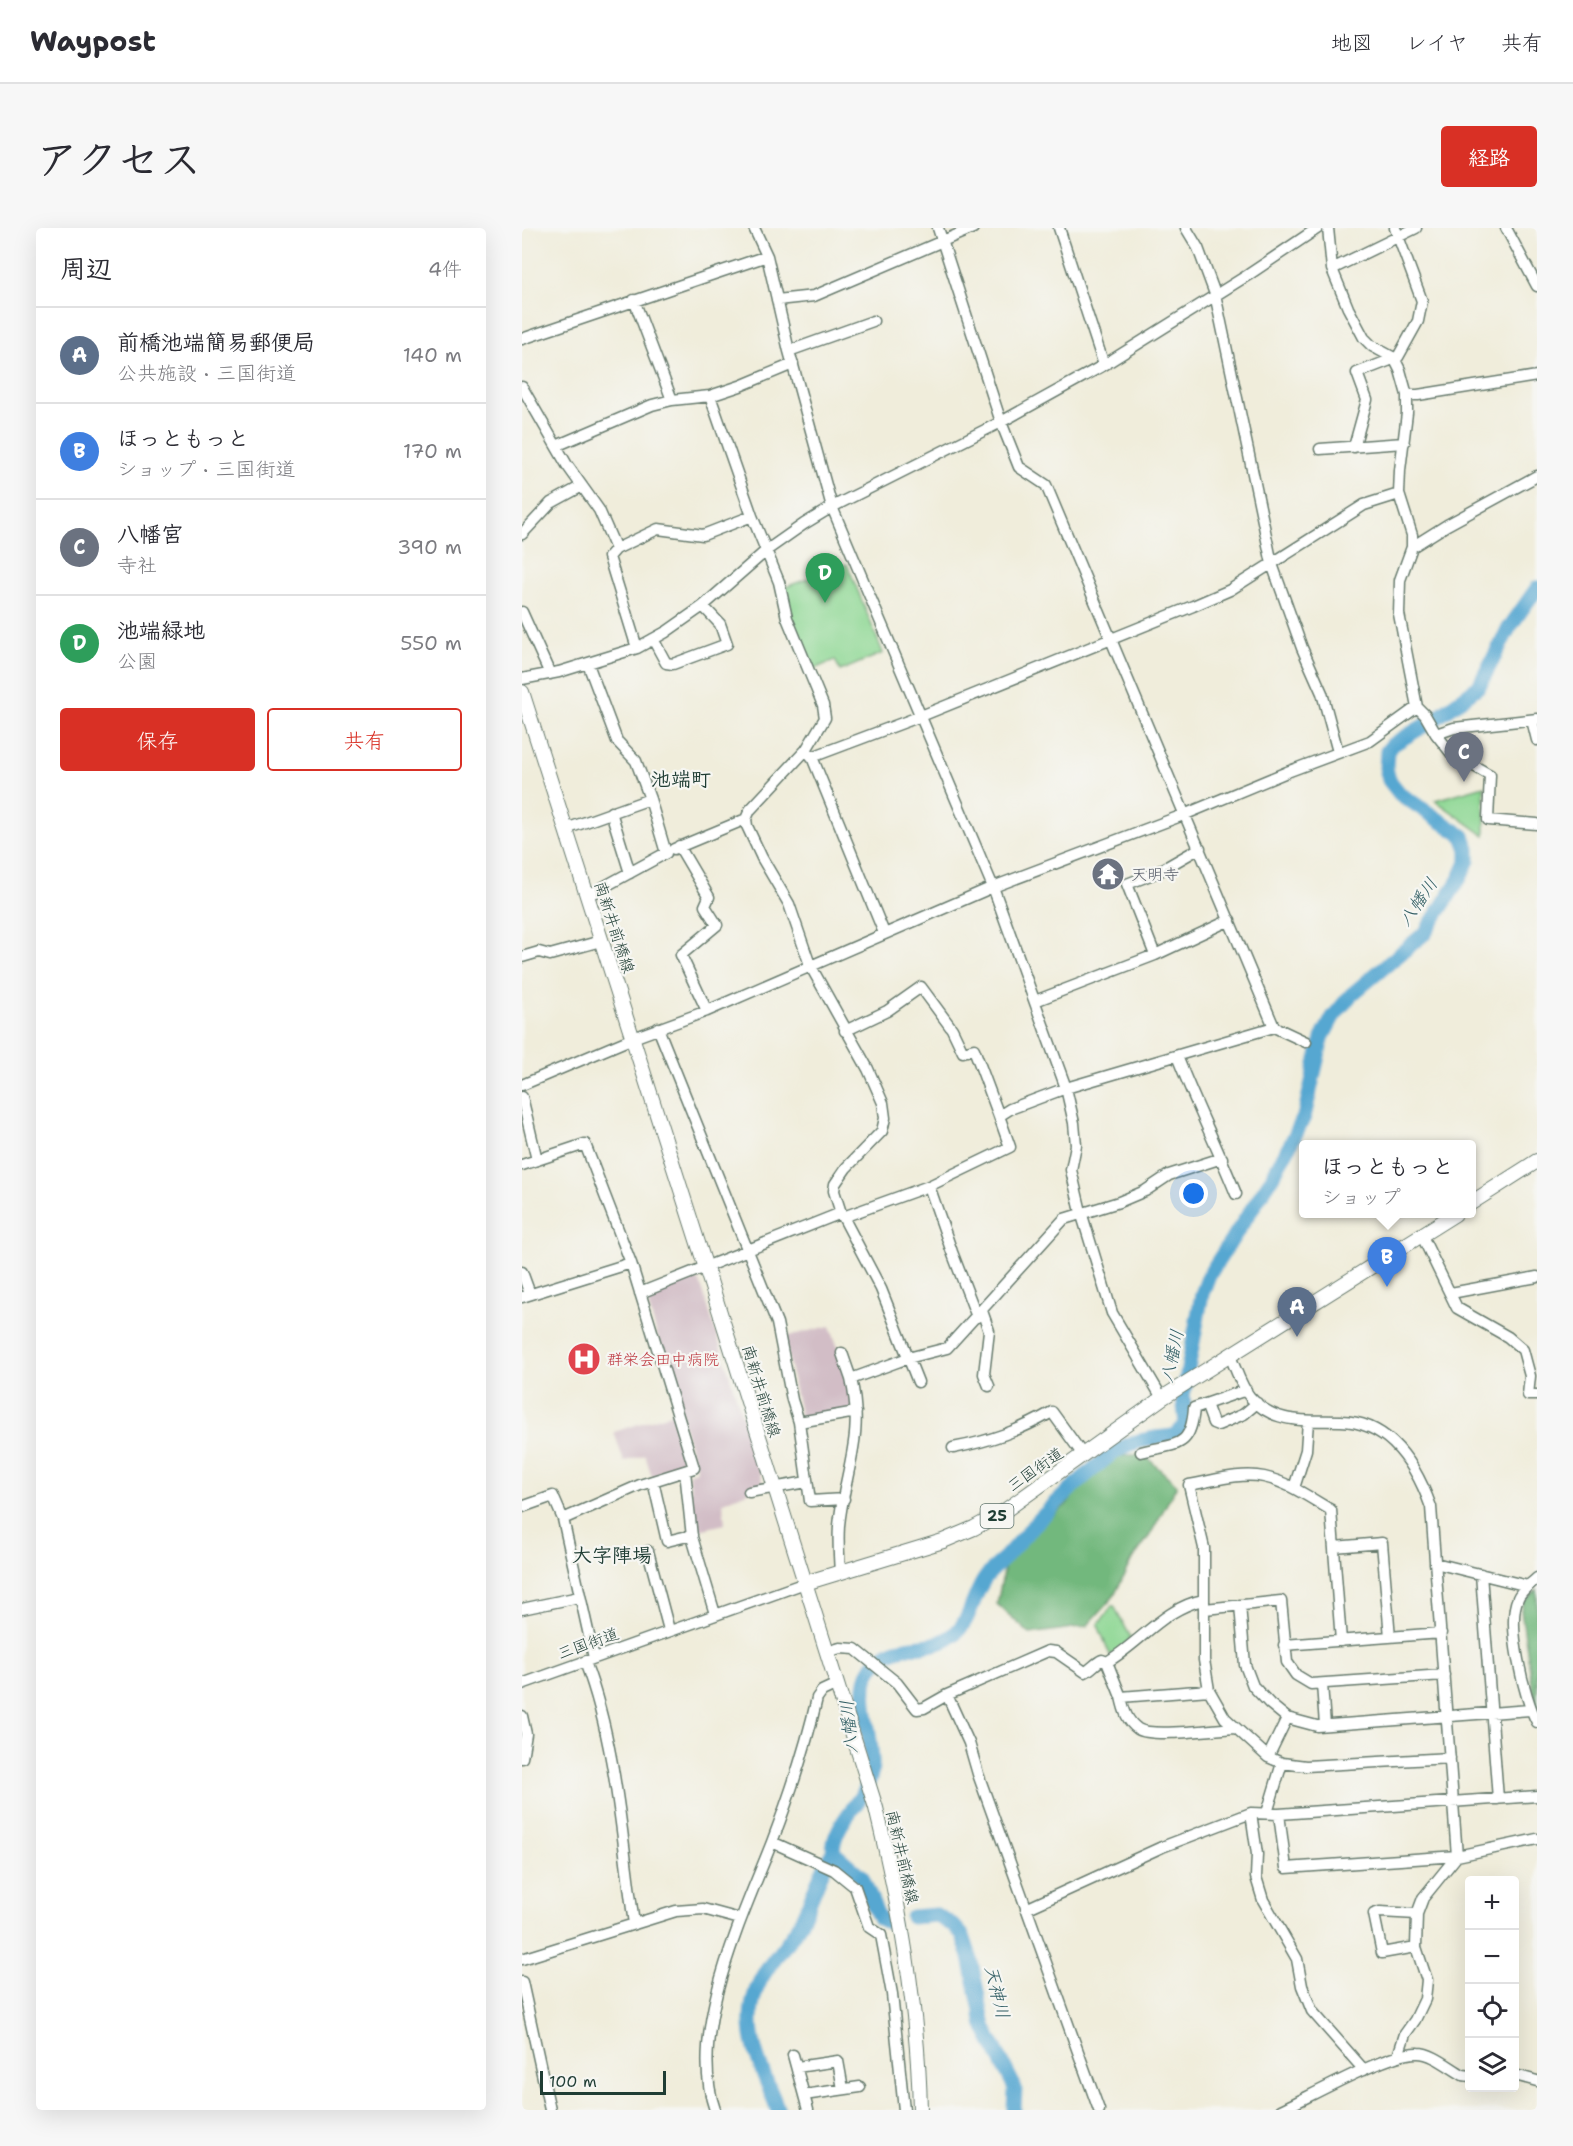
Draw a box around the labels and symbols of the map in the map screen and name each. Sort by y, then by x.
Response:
pin: D [806,554,844,603]
pin: C [1444,732,1484,782]
district label: 池端町 [651,766,711,792]
temple icon: 天明寺 [1090,856,1126,892]
place label: 天明寺 [1131,864,1179,885]
water label: 八幡川 [1393,873,1443,931]
street label: 南新井前橋線 [590,878,639,976]
your location [1179,1179,1208,1208]
pin: B [1368,1238,1406,1287]
pin: A [1278,1288,1316,1337]
water label: 八幡川 [1155,1327,1189,1385]
hospital icon: 群栄会田中病院 [566,1341,602,1377]
street label: 南新井前橋線 [737,1342,786,1440]
place label: 群栄会田中病院 [607,1349,719,1370]
street label: 三国街道 [1003,1442,1068,1496]
road number: 25 [980,1504,1014,1528]
district label: 大字陣場 [572,1542,652,1568]
street label: 三国街道 [555,1623,622,1664]
water label: 八幡川 [835,1699,863,1755]
street label: 南新井前橋線 [881,1808,924,1906]
water label: 天神川 [979,1963,1015,2021]
scale bar [540,2068,666,2096]

